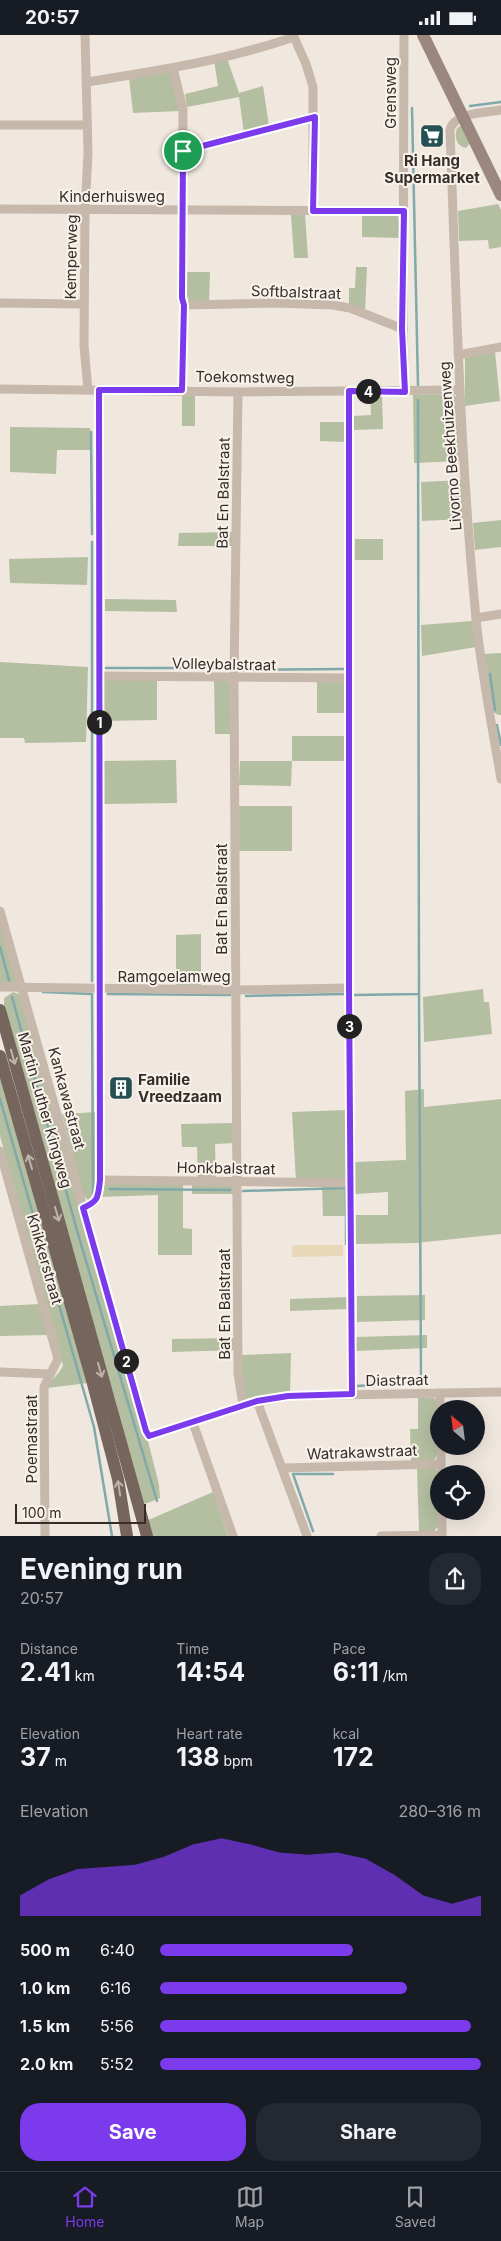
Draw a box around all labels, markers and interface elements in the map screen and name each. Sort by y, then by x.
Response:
text: 20:57 [25,6,79,29]
street label: Grensweg [381,57,400,129]
supermarket icon: Ri Hang Supermarket [419,123,445,149]
pin [162,130,204,172]
icon: arrive [169,137,197,165]
place label: Ri Hang Supermarket [384,151,480,187]
street label: Kinderhuisweg [59,187,165,206]
street label: Kemperweg [61,214,81,300]
street label: Softbalstraat [251,281,341,303]
street label: Livorno Beekhuizenweg [435,361,465,531]
street label: Toekomstweg [195,367,295,387]
pin: 4 [356,379,380,403]
text: 4 [364,383,373,400]
street label: Bat En Balstraat [213,437,233,549]
street label: Volleybalstraat [172,654,276,674]
pin: 1 [86,709,112,735]
text: 1 [96,714,103,731]
street label: Bat En Balstraat [212,843,231,955]
street label: Ramgoelamweg [117,967,231,986]
pin: 3 [336,1013,362,1039]
text: 3 [345,1018,354,1035]
street label: Martin Luther Kingweg [14,1030,76,1190]
street label: Kankawastraat [44,1045,90,1151]
one-way arrow [9,1049,18,1065]
place label: Familie Vreedzaam [138,1070,222,1106]
building icon: Familie Vreedzaam [108,1075,134,1101]
one-way arrow [25,1155,35,1171]
street label: Honkbalstraat [176,1158,276,1178]
one-way arrow [52,1205,62,1221]
street label: Knikkerstraat [23,1212,67,1307]
street label: Bat En Balstraat [215,1248,234,1360]
pin: 2 [114,1349,138,1373]
text: 2 [122,1353,131,1370]
one-way arrow [96,1362,105,1378]
street label: Diastraat [365,1370,429,1390]
street label: Poemastraat [22,1394,41,1484]
north arrow [430,1400,485,1455]
map controls [430,1400,485,1520]
street label: Watrakawstraat [306,1441,418,1463]
button: locate [430,1465,485,1520]
one-way arrow [114,1480,124,1496]
scale bar [15,1501,146,1524]
text: 100 m [22,1504,62,1521]
text: Evening run [20,1552,183,1586]
button: share [429,1553,481,1605]
text: 20:57 [20,1588,63,1608]
text: Distance [20,1640,78,1657]
text: Time [176,1640,209,1657]
text: Pace [333,1640,366,1657]
text: 2.41 [20,1657,71,1687]
text: 14:54 [176,1657,245,1687]
text: 6:11 [333,1657,379,1687]
text: km [71,1667,95,1684]
text: /km [379,1667,408,1684]
text: Elevation [20,1725,80,1742]
text: Heart rate [176,1725,243,1742]
text: kcal [333,1725,359,1742]
text: 37 [20,1742,51,1772]
text: 138 [176,1742,220,1772]
text: 172 [333,1742,374,1772]
text: m [51,1752,67,1769]
text: bpm [220,1752,253,1769]
text: Elevation [20,1801,89,1821]
text: 280–316 m [398,1801,481,1821]
text: 500 m [20,1940,70,1960]
text: 6:40 [100,1940,135,1960]
text: 1.0 km [20,1978,70,1998]
text: 6:16 [100,1978,131,1998]
text: 1.5 km [20,2016,70,2036]
text: 5:56 [100,2016,134,2036]
text: 2.0 km [20,2054,73,2074]
text: 5:52 [100,2054,134,2074]
button: Save [20,2103,246,2161]
button: Share [256,2103,481,2161]
tab: Home [65,2183,105,2230]
tab: Map [235,2183,264,2230]
tab: Saved [395,2183,436,2230]

